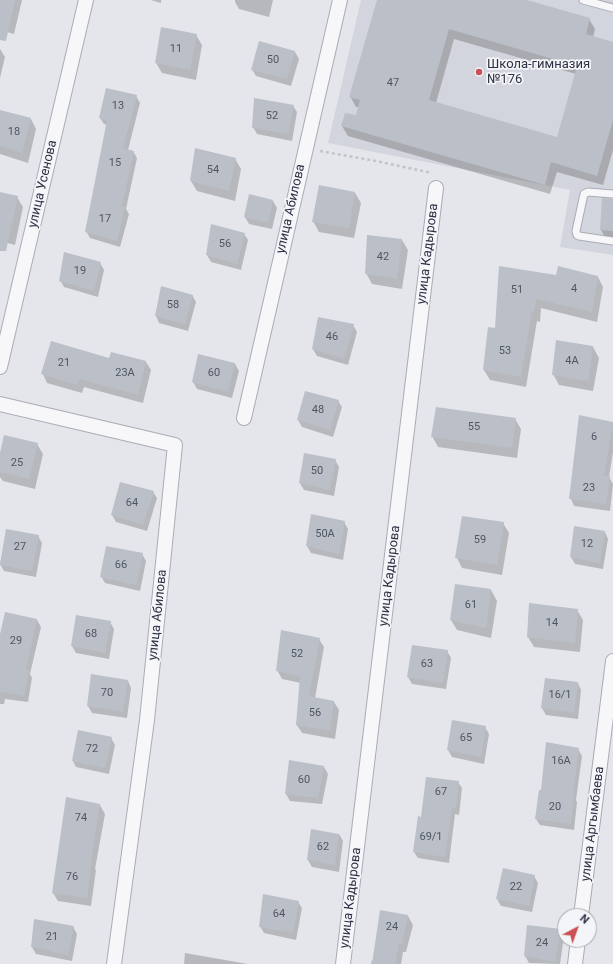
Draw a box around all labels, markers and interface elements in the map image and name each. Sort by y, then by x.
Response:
house number: 11 [170,42,182,56]
house number: 50 [267,53,279,67]
place label: Школа-гимназия №176 [487,57,590,88]
marker: Школа-гимназия №176 [474,67,484,77]
house number: 47 [387,76,399,90]
house number: 13 [112,99,124,113]
house number: 52 [266,109,278,123]
house number: 18 [8,125,20,139]
street label: улица Усенова [25,139,61,229]
house number: 15 [109,156,121,170]
house number: 54 [207,163,219,177]
street label: улица Абилова [273,163,309,255]
street label: улица Кадырова [414,203,442,305]
house number: 17 [99,212,111,226]
house number: 56 [219,237,231,251]
house number: 42 [377,250,389,264]
house number: 19 [74,264,86,278]
house number: 4 [571,282,577,296]
house number: 51 [511,283,523,297]
house number: 58 [167,298,179,312]
house number: 46 [326,330,338,344]
house number: 53 [499,344,511,358]
house number: 4А [565,354,579,368]
house number: 21 [58,356,70,370]
house number: 23А [115,366,135,380]
house number: 60 [208,366,220,380]
house number: 48 [312,403,324,417]
house number: 55 [468,420,480,434]
house number: 6 [591,430,597,444]
house number: 25 [11,456,23,470]
house number: 50 [311,464,323,478]
house number: 23 [583,481,595,495]
house number: 64 [126,496,138,510]
street label: улица Кадырова [376,525,404,627]
house number: 50А [315,527,335,541]
house number: 59 [474,533,486,547]
house number: 12 [581,537,593,551]
house number: 27 [14,540,26,554]
house number: 66 [115,558,127,572]
street label: улица Абилова [145,569,171,661]
house number: 61 [465,598,477,612]
house number: 14 [546,616,558,630]
house number: 68 [85,627,97,641]
house number: 29 [10,634,22,648]
house number: 52 [291,647,303,661]
house number: 63 [421,657,433,671]
house number: 70 [101,686,113,700]
house number: 16/1 [548,688,572,702]
house number: 56 [309,706,321,720]
house number: 65 [460,731,472,745]
house number: 72 [86,742,98,756]
house number: 16А [551,754,571,768]
street label: улица Аргымбаева [578,766,608,882]
house number: 60 [298,773,310,787]
house number: 67 [435,785,447,799]
house number: 20 [549,800,561,814]
house number: 74 [75,811,87,825]
house number: 69/1 [419,830,443,844]
house number: 62 [317,840,329,854]
street label: улица Кадырова [337,847,365,949]
house number: 76 [66,870,78,884]
house number: 22 [510,880,522,894]
house number: 64 [273,907,285,921]
north arrow [557,908,597,948]
text: N [577,912,592,927]
house number: 24 [386,920,398,934]
house number: 21 [46,930,58,944]
house number: 24 [536,936,548,950]

